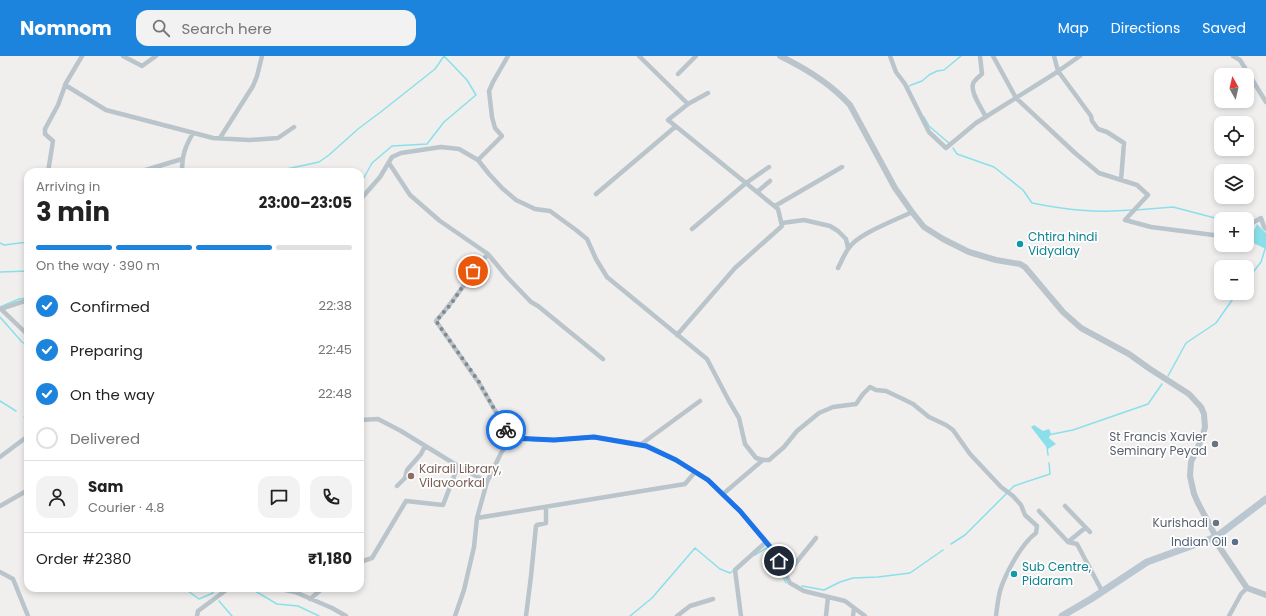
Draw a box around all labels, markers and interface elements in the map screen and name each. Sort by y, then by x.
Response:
search box [136,10,416,46]
text: Nomnom [20,15,112,42]
icon: search [150,17,172,39]
text: Search here [182,18,272,39]
text: Map [1058,18,1089,38]
text: Directions [1111,18,1180,38]
text: Saved [1202,18,1246,38]
north arrow [1214,68,1254,108]
map controls [1214,68,1254,300]
button: locate [1214,116,1254,156]
button: layers [1214,164,1254,204]
text: Arriving in [36,177,100,196]
text: 23:00–23:05 [259,192,352,213]
text: 3 min [36,194,110,230]
button: + [1214,212,1254,252]
place label: Chtira hindi Vidyalay [1028,228,1097,259]
marker: Chtira hindi Vidyalay [1015,239,1025,249]
pin [456,254,490,288]
text: On the way · 390 m [36,256,160,275]
icon: bag [462,260,484,282]
button: − [1214,260,1254,300]
icon: check [36,295,58,317]
text: Confirmed [70,296,150,317]
text: 22:38 [318,296,352,315]
icon: check [36,339,58,361]
text: Preparing [70,340,143,361]
text: 22:45 [318,340,352,359]
icon: check [36,383,58,405]
text: On the way [70,384,155,405]
text: 22:48 [318,384,352,403]
courier [486,410,526,450]
icon: bike [495,419,517,441]
text: Delivered [70,428,140,449]
place label: St Francis Xavier Seminary Peyad [1109,428,1208,459]
marker: St Francis Xavier Seminary Peyad [1210,439,1220,449]
place label: Kairali Library, Vilavoorkal [419,460,502,491]
marker: Kairali Library, Vilavoorkal [406,471,416,481]
button: person [36,476,78,518]
text: Sam [88,476,123,497]
button: chat [258,476,300,518]
button: phone [310,476,352,518]
text: Courier · 4.8 [88,498,164,517]
place label: Kurishadi [1153,514,1208,531]
marker: Kurishadi [1211,518,1221,528]
place label: Indian Oil [1171,533,1227,550]
marker: Indian Oil [1230,537,1240,547]
pin [762,544,796,578]
text: Order #2380 [36,548,131,569]
text: ₹1,180 [308,548,352,569]
icon: home [768,550,790,572]
place label: Sub Centre, Pidaram [1022,558,1092,589]
marker: Sub Centre, Pidaram [1009,569,1019,579]

